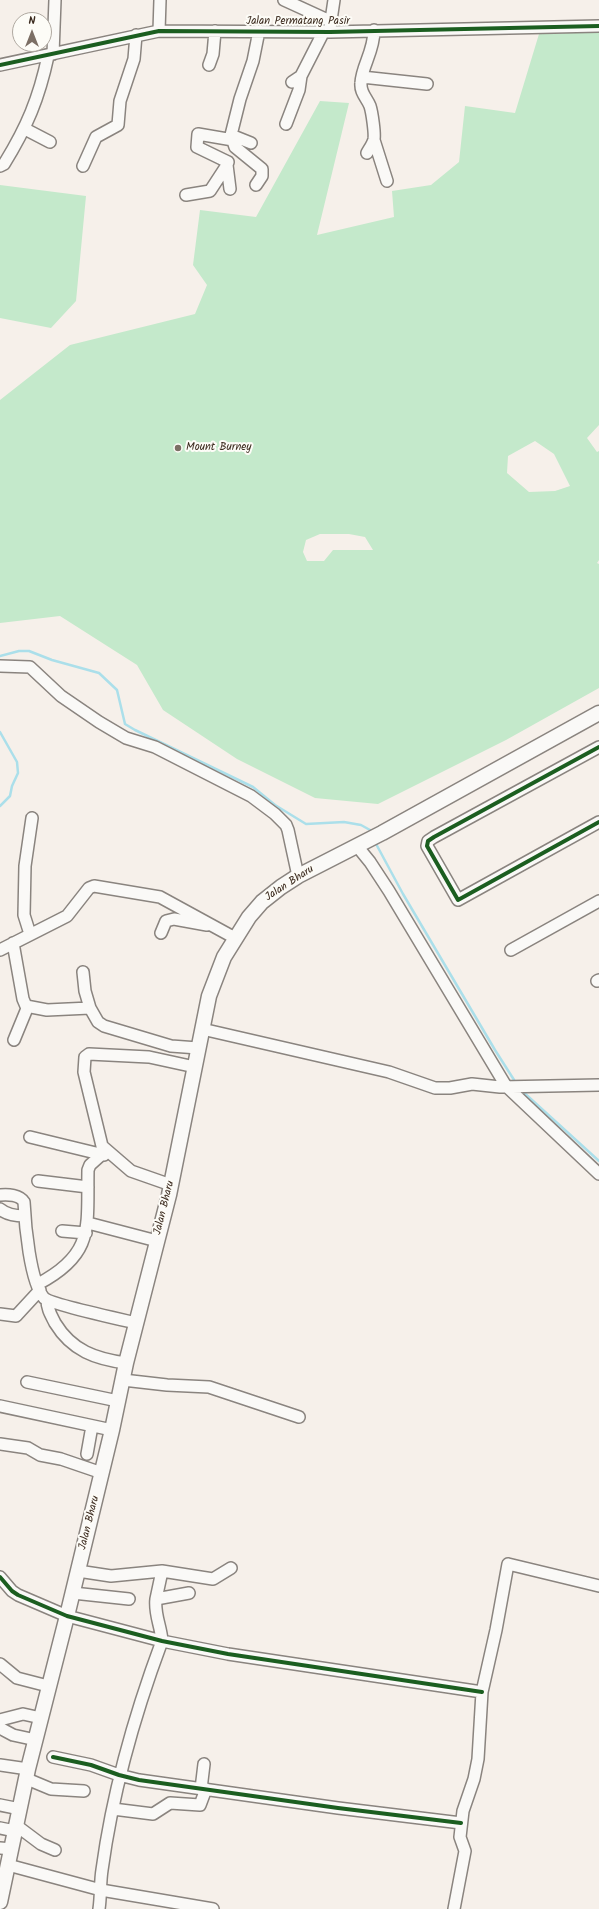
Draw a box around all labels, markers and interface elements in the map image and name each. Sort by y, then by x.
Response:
north arrow [12,12,52,52]
text: N [29,12,35,30]
street label: Jalan Permatang Pasir [246,15,350,29]
place label: Mount Burney [186,441,251,455]
marker: Mount Burney [173,443,183,453]
street label: Jalan Bharu [263,863,317,905]
street label: Jalan Bharu [152,1180,178,1236]
street label: Jalan Bharu [77,1495,103,1551]

